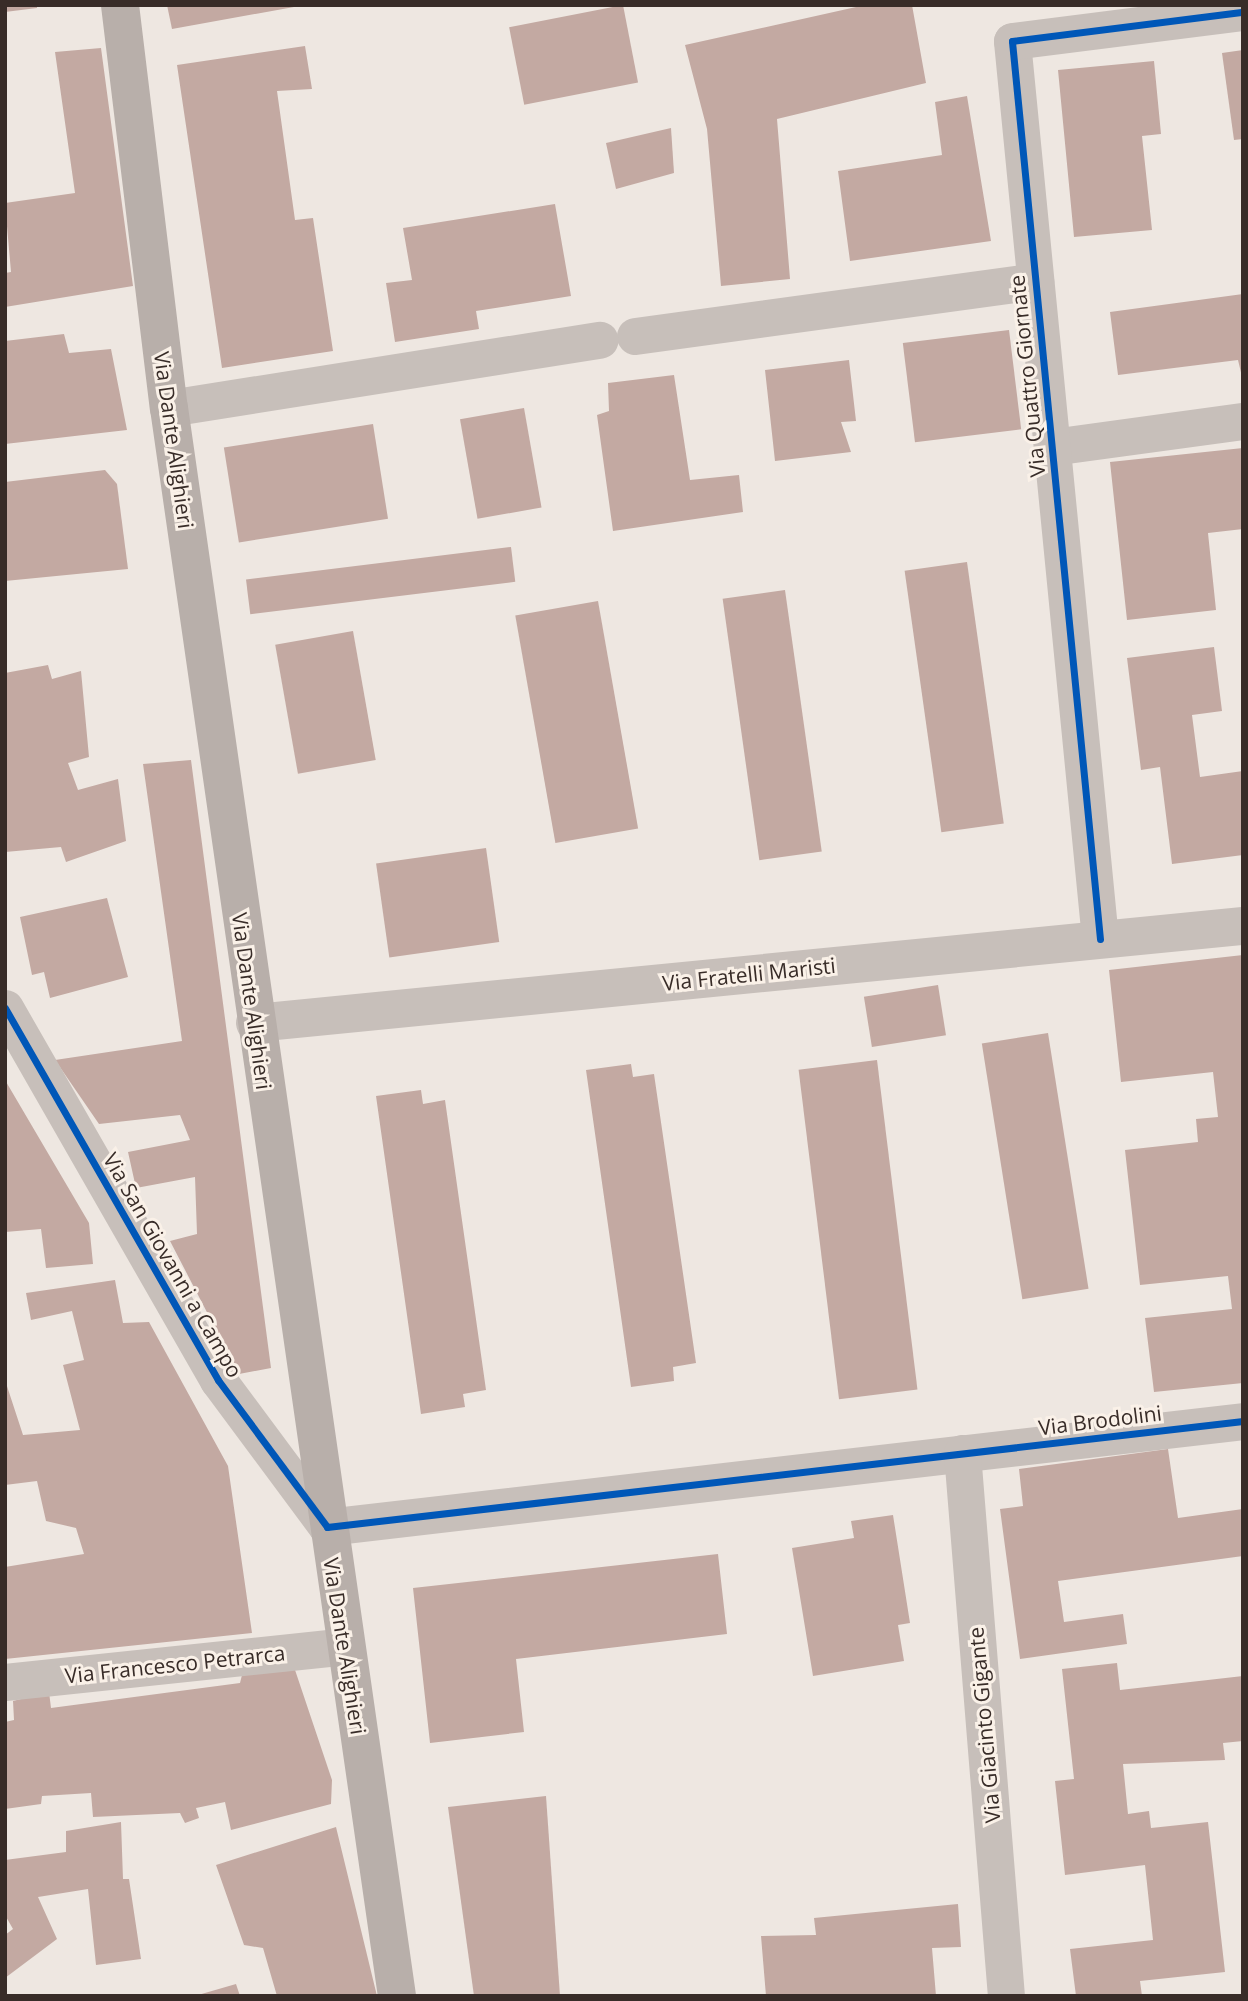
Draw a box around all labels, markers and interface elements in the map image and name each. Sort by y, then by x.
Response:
street label: Via Quattro Giornate [1004,274,1050,478]
street label: Via Dante Alighieri [149,350,199,530]
street label: Via Dante Alighieri [227,911,277,1091]
street label: Via Fratelli Maristi [661,952,837,996]
street label: Via San Giovanni a Campo [98,1148,248,1382]
street label: Via Brodolini [1037,1400,1163,1440]
street label: Via Dante Alighieri [319,1556,371,1736]
street label: Via Giacinto Gigante [963,1626,1005,1824]
street label: Via Francesco Petrarca [64,1640,286,1688]

